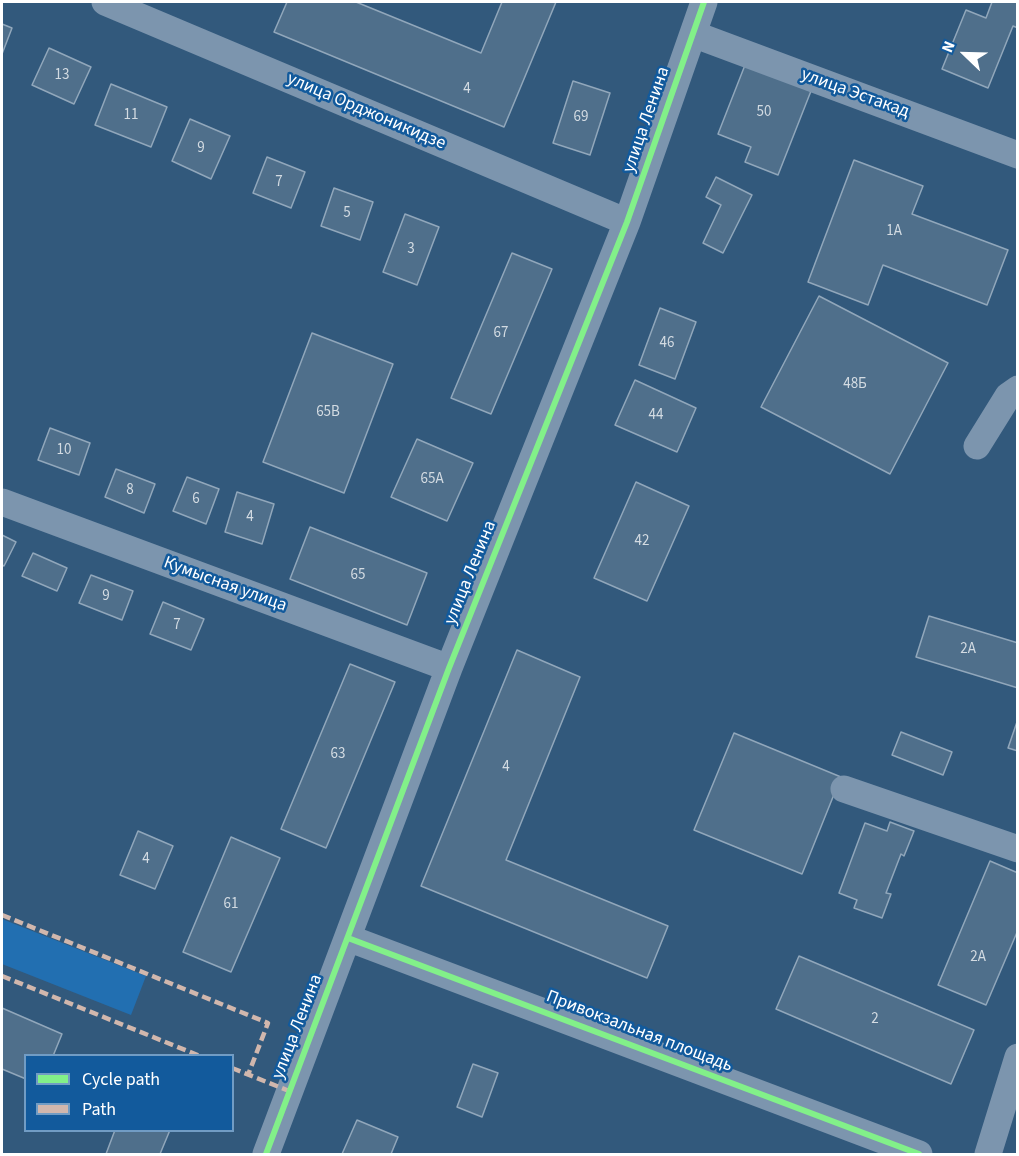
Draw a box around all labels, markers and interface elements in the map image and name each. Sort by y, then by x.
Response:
north arrow [935,24,995,84]
text: N [936,38,961,56]
street label: улица Ленина [619,64,675,176]
street label: улица Эстакад [798,64,912,124]
house number: 13 [55,67,69,85]
street label: улица Орджоникидзе [283,69,449,155]
house number: 4 [463,81,471,99]
house number: 50 [757,104,771,122]
house number: 11 [124,107,138,125]
house number: 69 [574,109,588,127]
house number: 9 [197,140,205,158]
house number: 7 [275,174,283,192]
house number: 5 [343,205,351,223]
house number: 1А [886,223,902,241]
house number: 3 [407,241,415,259]
house number: 67 [494,325,508,343]
house number: 46 [660,335,674,353]
house number: 48Б [843,376,867,394]
house number: 65В [316,404,340,422]
house number: 44 [649,407,663,425]
house number: 10 [57,442,71,460]
house number: 65А [420,471,444,489]
house number: 8 [126,482,134,500]
house number: 6 [192,491,200,509]
house number: 4 [246,509,254,527]
street label: улица Ленина [440,518,502,628]
house number: 42 [635,533,649,551]
street label: Кумысная улица [160,553,290,617]
house number: 65 [351,567,365,585]
house number: 9 [102,588,110,606]
house number: 7 [173,617,181,635]
house number: 2А [960,641,976,659]
house number: 63 [331,746,345,764]
house number: 4 [502,759,510,777]
house number: 4 [142,851,150,869]
house number: 61 [224,896,238,914]
house number: 2А [970,949,986,967]
street label: улица Ленина [268,972,328,1082]
street label: Привокзальная площадь [543,986,735,1078]
house number: 2 [871,1011,879,1029]
legend [24,1054,234,1132]
text: Cycle path [82,1067,160,1092]
text: Path [82,1097,116,1122]

